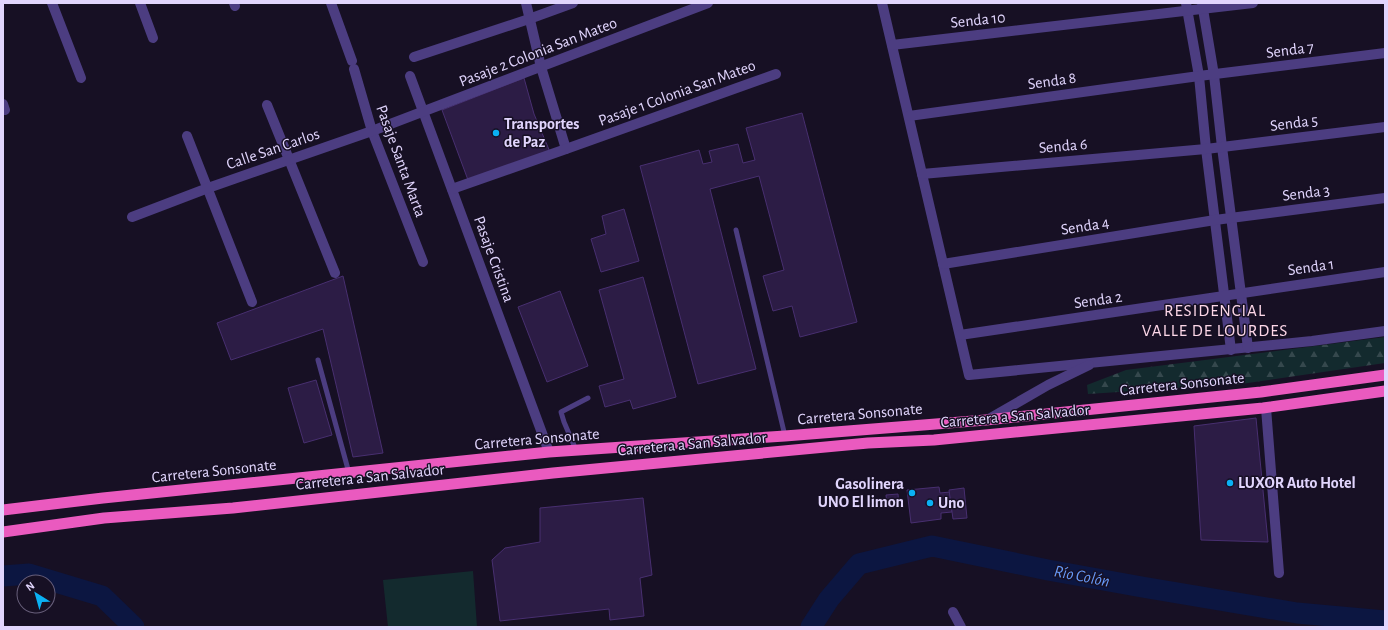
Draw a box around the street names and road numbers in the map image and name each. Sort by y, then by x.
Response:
street label: Senda 10 [950,9,1006,31]
street label: Pasaje 2 Colonia San Mateo [457,14,620,90]
street label: Senda 7 [1265,39,1315,61]
street label: Pasaje 1 Colonia San Mateo [596,57,758,130]
street label: Senda 8 [1027,70,1077,92]
street label: Pasaje Santa Marta [372,103,429,220]
street label: Senda 5 [1269,112,1319,134]
street label: Calle San Carlos [224,126,322,172]
street label: Senda 6 [1038,136,1088,156]
street label: Senda 3 [1281,182,1331,204]
street label: Pasaje Cristina [470,214,517,305]
street label: Senda 4 [1060,214,1111,238]
street label: Senda 1 [1287,256,1335,278]
street label: Senda 2 [1073,289,1123,311]
street label: Carretera Sonsonate [1119,369,1245,399]
street label: Carretera Sonsonate [797,401,923,427]
street label: Carretera a San Salvador [940,401,1091,430]
street label: Carretera Sonsonate [474,426,600,452]
street label: Carretera a San Salvador [617,429,768,458]
street label: Carretera Sonsonate [151,456,277,486]
street label: Carretera a San Salvador [295,461,446,493]

